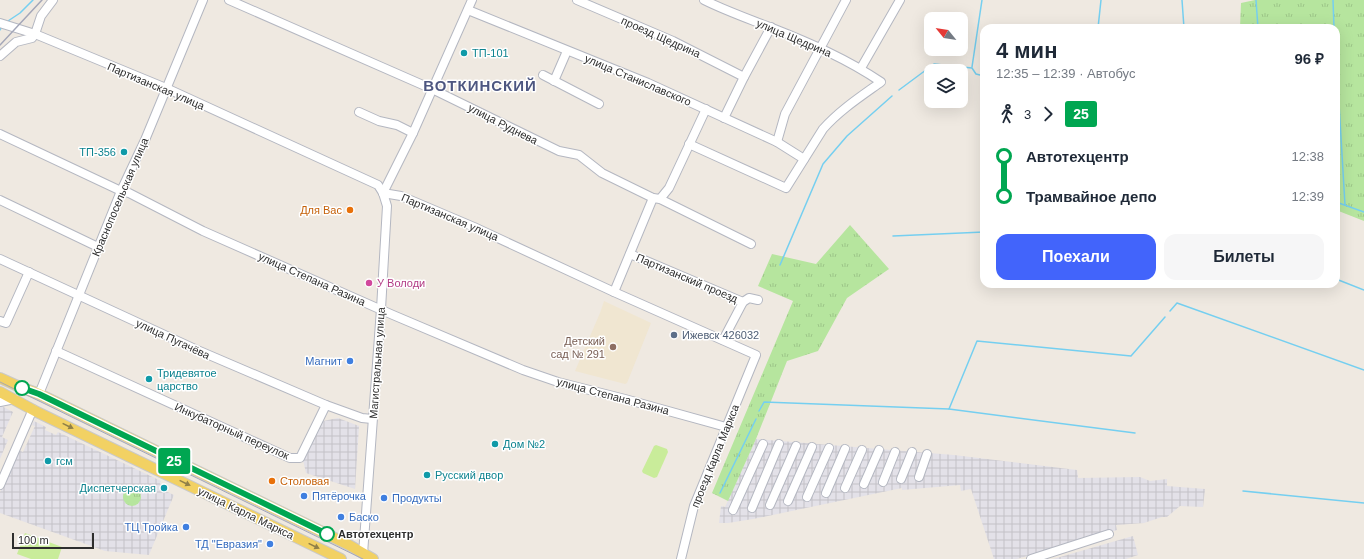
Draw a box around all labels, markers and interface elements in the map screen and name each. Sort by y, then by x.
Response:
north arrow [924,12,968,56]
map controls [924,12,968,108]
street label: проезд Щедрина [620,14,703,60]
street label: улица Щедрина [755,17,834,60]
text: 4 мин [996,38,1057,63]
place label: ТП-101 [472,47,509,59]
marker: ТП-101 [459,48,469,58]
text: 96 ₽ [1294,50,1324,67]
street label: улица Станиславского [583,52,693,108]
street label: Партизанская улица [106,60,207,112]
button: layers [924,64,968,108]
text: 12:35 – 12:39 · Автобус [996,66,1135,81]
district label: ВОТКИНСКИЙ [423,77,537,94]
street label: улица Руднева [466,101,540,147]
icon: walk [996,103,1018,125]
icon: forward [1037,103,1059,125]
text: 25 [1073,106,1089,122]
text: 3 [1024,107,1031,122]
street label: Краснопосельская улица [90,135,151,258]
place label: ТП-356 [79,146,116,158]
marker: ТП-356 [119,147,129,157]
text: Автотехцентр [1026,148,1129,165]
text: 12:38 [1291,149,1324,164]
text: Трамвайное депо [1026,188,1157,205]
text: 12:39 [1291,189,1324,204]
street label: Партизанская улица [400,191,501,243]
place label: Для Вас [300,204,342,216]
marker: Для Вас [345,205,355,215]
button: Поехали [996,234,1156,280]
button: Билеты [1164,234,1324,280]
street label: улица Степана Разина [257,250,368,308]
street label: Партизанский проезд [634,251,740,305]
place label: У Володи [377,277,425,289]
marker: У Володи [364,278,374,288]
street label: Магистральная улица [367,306,387,419]
street label: улица Пугачёва [134,317,213,362]
place label: Ижевск 426032 [682,329,759,341]
marker: Ижевск 426032 [669,330,679,340]
place label: Детский сад № 291 [551,335,605,360]
marker: Детский сад № 291 [608,342,618,352]
place label: Магнит [305,355,342,367]
marker: Магнит [345,356,355,366]
place label: Тридевятое царство [157,367,217,392]
marker: Тридевятое царство [144,374,154,384]
street label: улица Степана Разина [555,375,671,417]
unlabelled marker [14,380,30,396]
street label: Инкубаторный переулок [173,400,291,462]
street label: проезд Карла Маркса [689,402,742,509]
one-way arrow [62,423,73,429]
place label: Дом №2 [503,438,545,450]
marker: Дом №2 [490,439,500,449]
line badge: 25 [156,448,192,474]
text: 25 [166,453,182,469]
place label: гсм [56,455,73,467]
marker: гсм [43,456,53,466]
place label: Русский двор [435,469,503,481]
marker: Русский двор [422,470,432,480]
place label: Столовая [280,475,329,487]
marker: Столовая [267,476,277,486]
one-way arrow [179,480,190,486]
place label: Диспетчерская [80,482,156,494]
marker: Диспетчерская [159,483,169,493]
street label: улица Карла Маркса [196,485,297,542]
place label: Пятёрочка [312,490,367,502]
marker: Пятёрочка [299,491,309,501]
place label: Продукты [392,492,442,504]
marker: Продукты [379,493,389,503]
place label: Баско [349,511,379,523]
marker: Баско [336,512,346,522]
place label: ТЦ Тройка [124,521,179,533]
marker: ТЦ Тройка [181,522,191,532]
marker: Автотехцентр [319,526,335,542]
place label: Автотехцентр [338,528,414,540]
scale bar [12,531,94,550]
text: 100 m [18,534,49,546]
place label: ТД "Евразия" [195,538,262,550]
marker: ТД "Евразия" [265,539,275,549]
one-way arrow [309,543,320,549]

